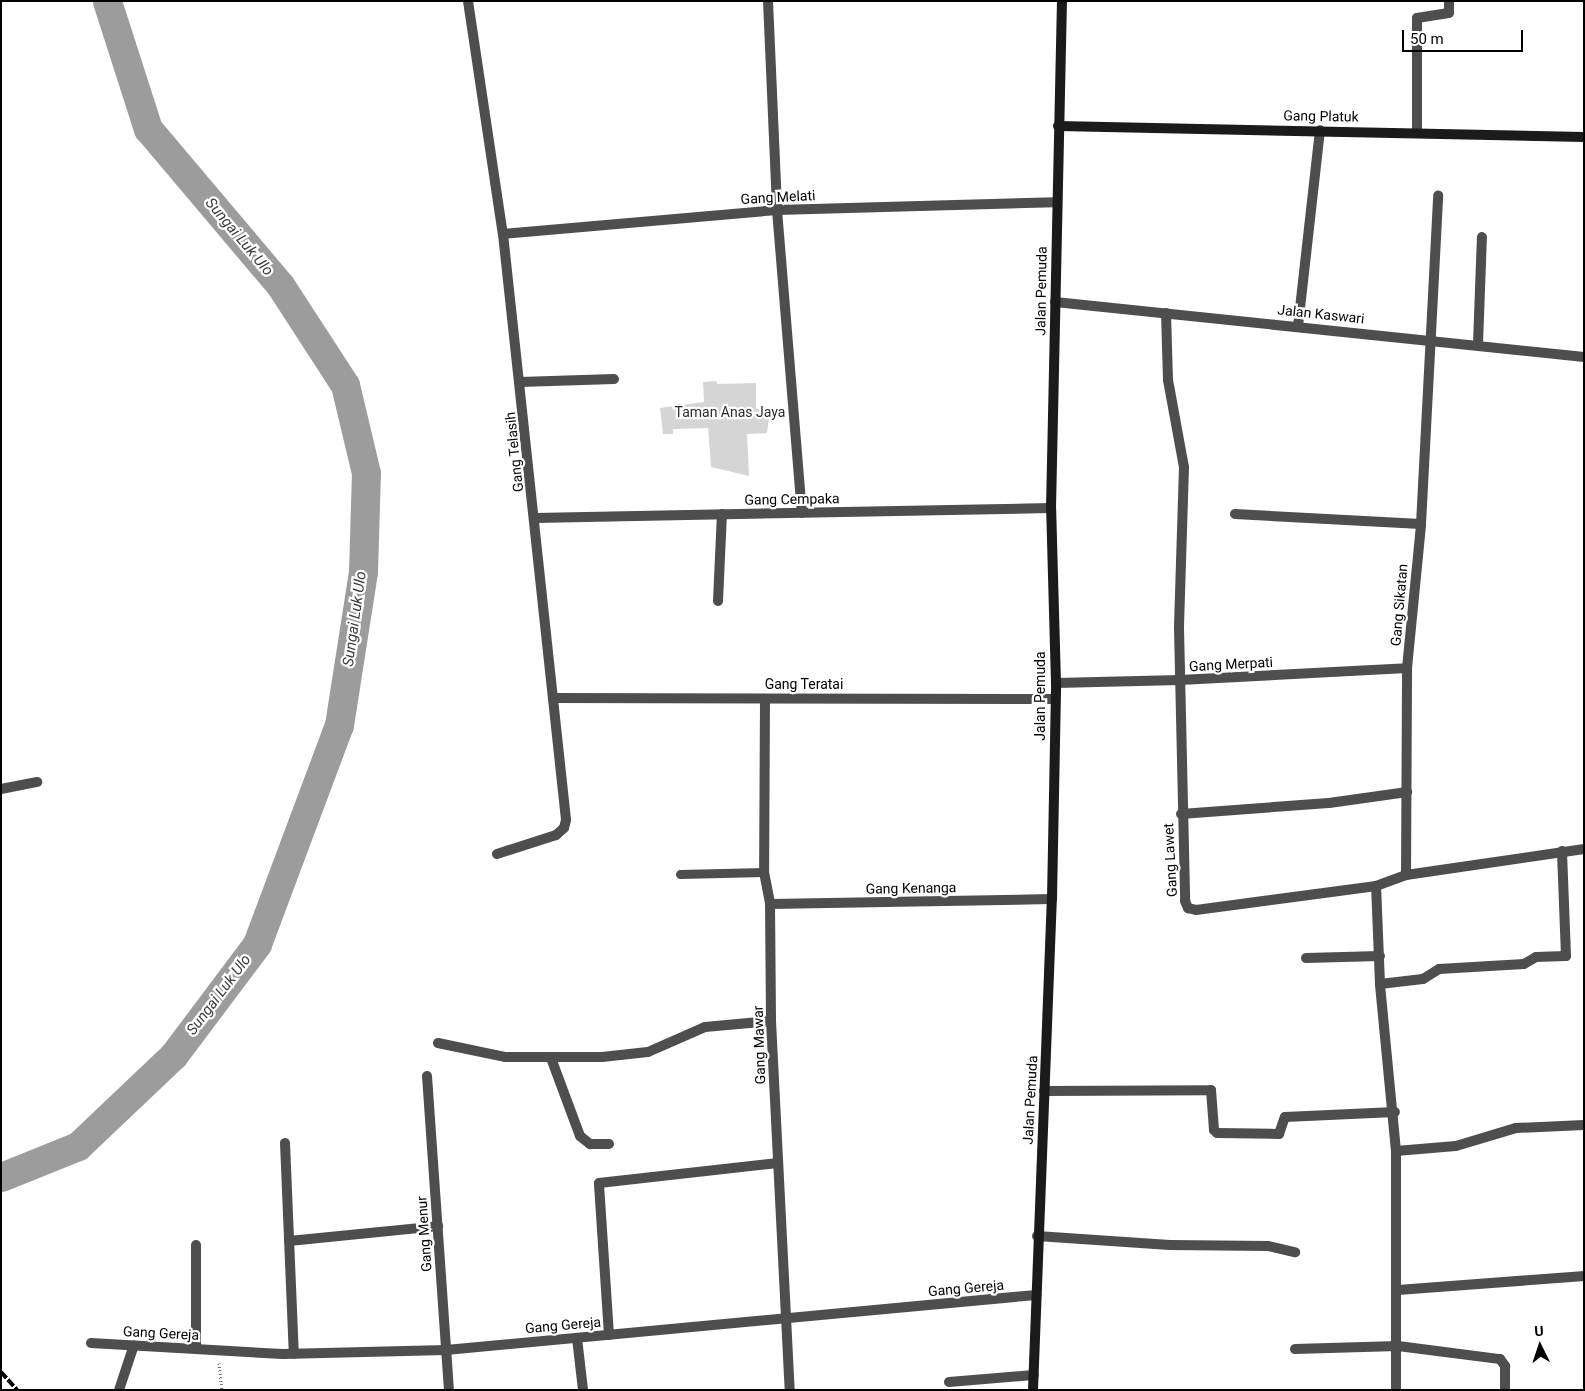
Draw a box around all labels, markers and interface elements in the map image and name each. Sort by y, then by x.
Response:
scale bar [1405,20,1526,52]
text: 50 m [1410,30,1444,48]
street label: Gang Platuk [1283,107,1359,125]
street label: Gang Melati [740,187,816,207]
water label: Sungai Luk Ulo [201,194,277,280]
street label: Jalan Pemuda [1032,246,1050,336]
street label: Jalan Kaswari [1277,301,1365,327]
park label: Taman Anas Jaya [675,404,785,420]
street label: Gang Telasih [501,411,527,493]
street label: Gang Cempaka [744,490,840,508]
street label: Gang Sikatan [1387,563,1411,647]
water label: Sungai Luk Ulo [339,570,371,668]
street label: Jalan Pemuda [1032,651,1048,741]
street label: Gang Merpati [1189,653,1273,675]
street label: Gang Teratai [764,676,844,692]
street label: Gang Lawet [1160,823,1180,897]
street label: Gang Kenanga [865,879,957,897]
water label: Sungai Luk Ulo [183,951,255,1039]
street label: Gang Mawar [749,1005,769,1085]
street label: Jalan Pemuda [1019,1055,1041,1145]
street label: Gang Menur [413,1195,435,1273]
street label: Gang Gereja [927,1276,1005,1300]
street label: Gang Gereja [524,1313,602,1337]
north arrow [1515,1321,1565,1371]
street label: Gang Gereja [123,1323,199,1343]
text: U [1534,1323,1544,1339]

